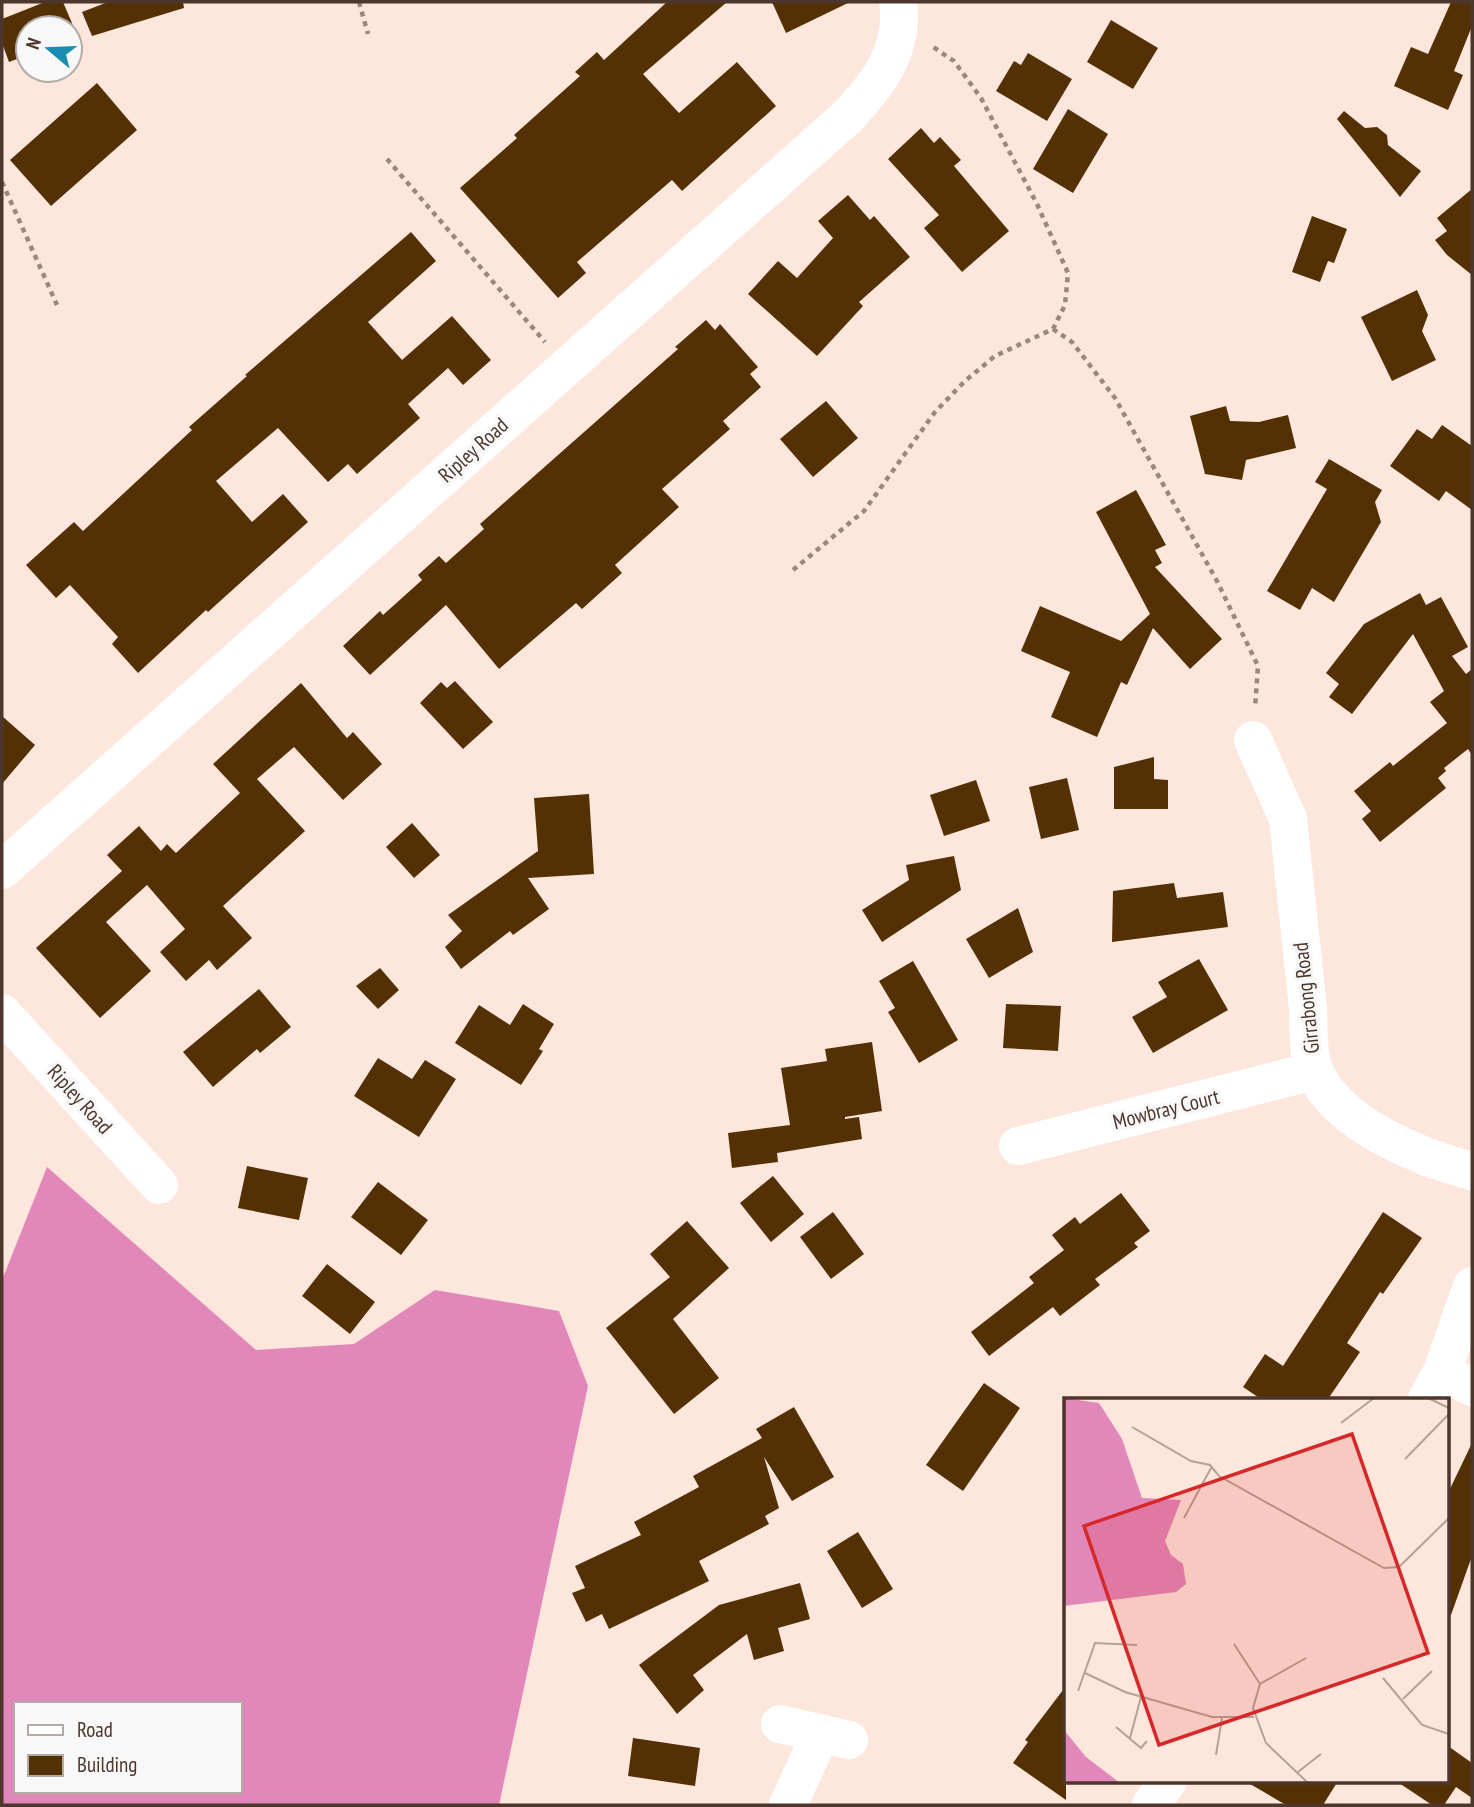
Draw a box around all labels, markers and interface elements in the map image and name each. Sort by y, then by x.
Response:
north arrow [14,14,84,84]
text: N [20,35,46,52]
street label: Ripley Road [433,412,513,488]
street label: Girrabong Road [1287,941,1325,1055]
street label: Ripley Road [42,1059,118,1139]
street label: Mowbray Court [1110,1083,1222,1135]
inset map [1064,1398,1450,1783]
legend [14,1702,242,1793]
text: Road [77,1716,113,1743]
text: Building [77,1751,137,1778]

